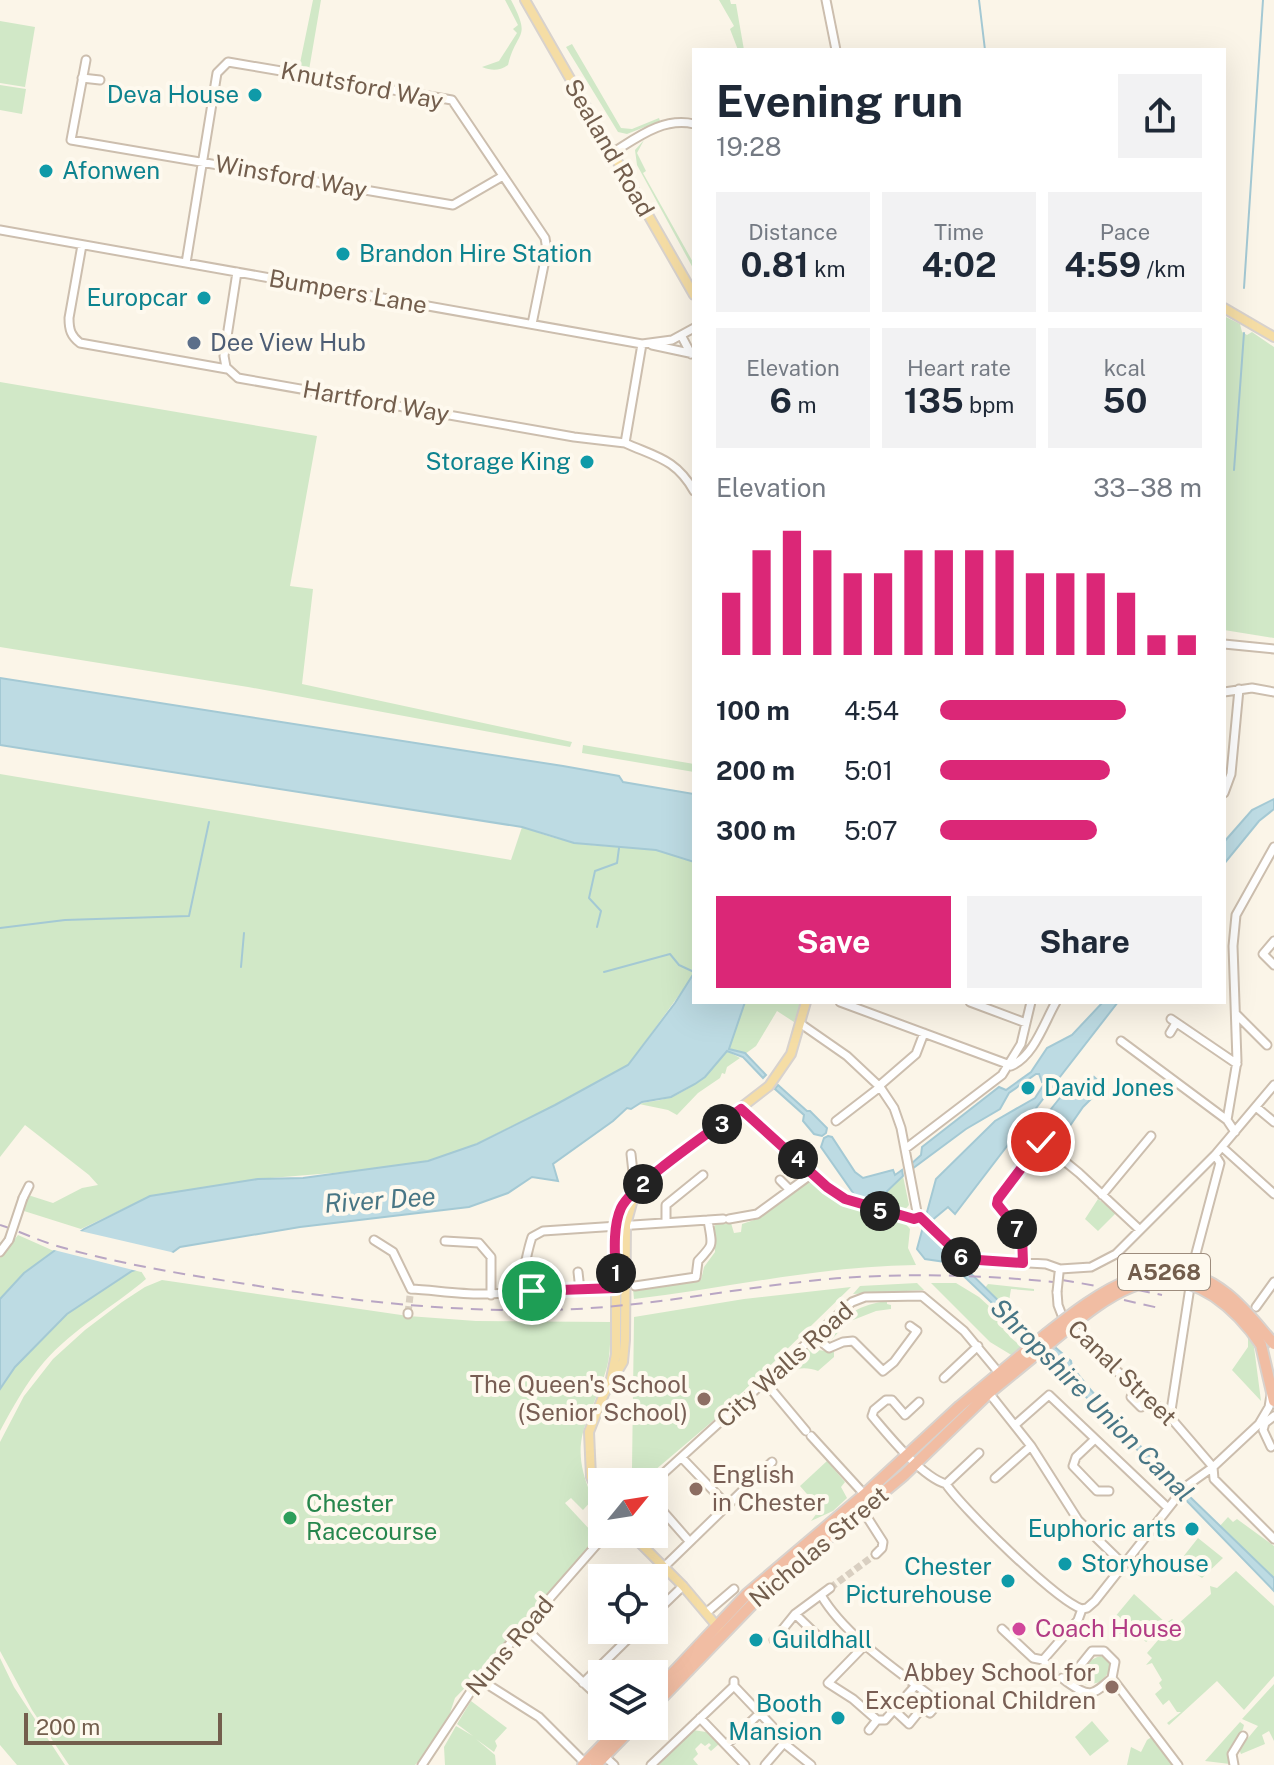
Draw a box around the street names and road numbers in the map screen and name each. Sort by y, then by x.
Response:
street label: Knutsford Way [279,56,446,115]
street label: Sealand Road [559,74,661,221]
street label: Winsford Way [213,149,370,203]
street label: Bumpers Lane [267,263,429,319]
street label: Hartford Way [301,374,452,428]
road number: A5268 [1118,1254,1210,1290]
street label: City Walls Road [710,1296,858,1433]
street label: Canal Street [1063,1314,1183,1431]
street label: Nicholas Street [743,1480,893,1612]
street label: Nuns Road [460,1590,559,1701]

